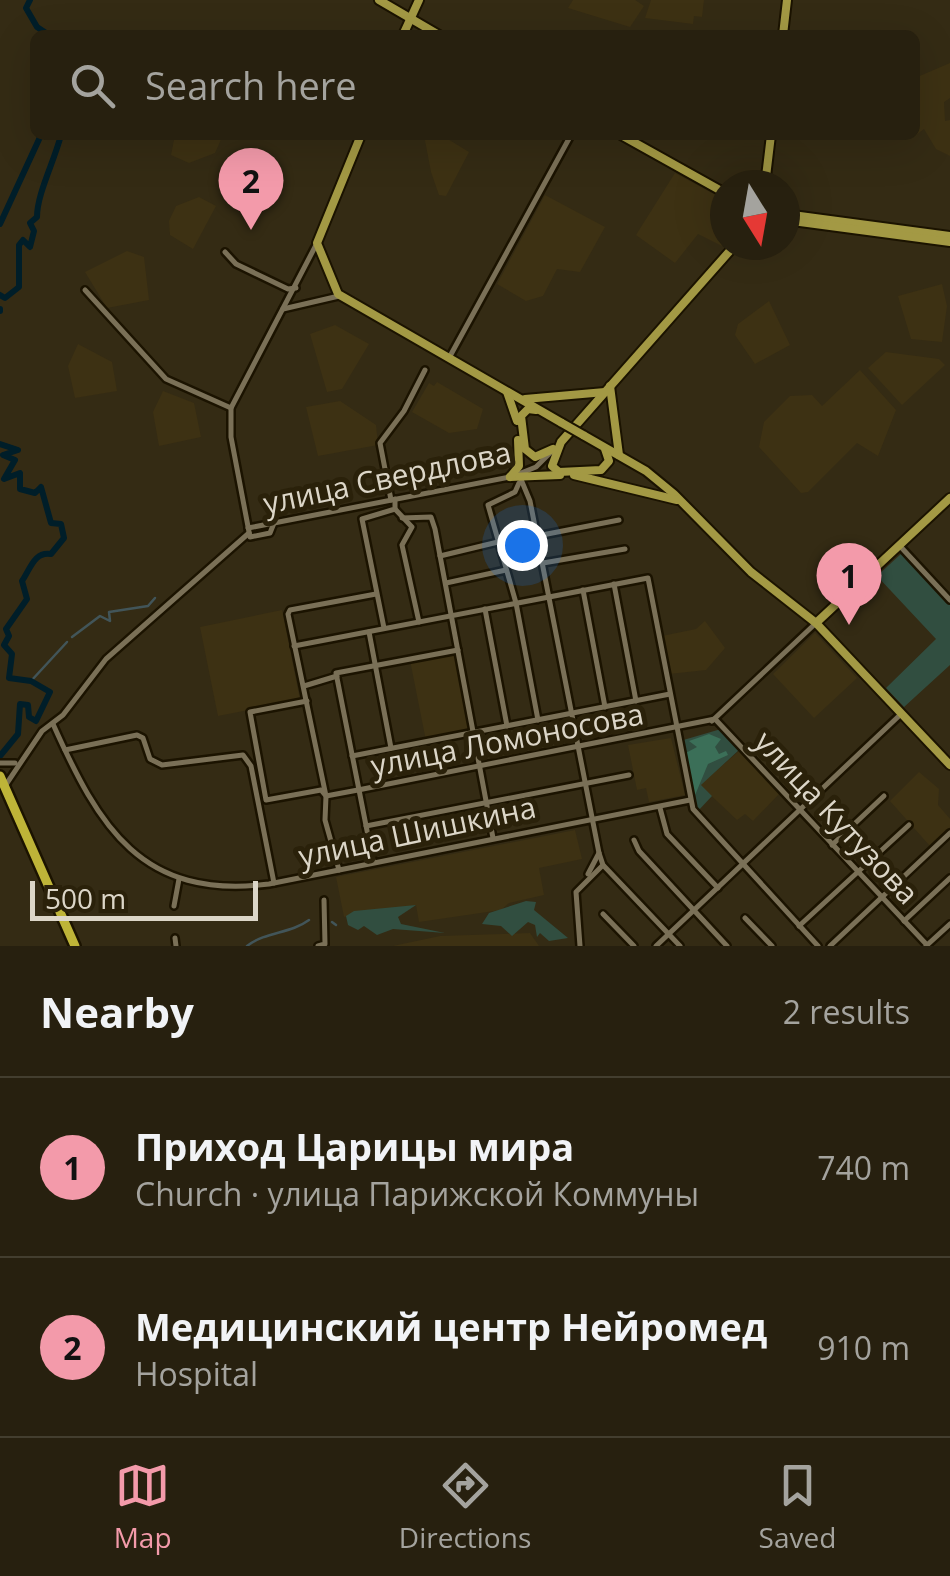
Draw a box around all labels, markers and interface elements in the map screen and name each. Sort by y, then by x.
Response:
search box [30,30,920,140]
icon: search [65,58,120,113]
text: Search here [145,59,357,111]
pin: 2 [218,148,284,230]
north arrow [710,170,800,260]
street label: улица Свердлова [259,431,515,523]
your location [497,520,548,571]
pin: 1 [816,542,882,625]
street label: улица Ломоносова [367,692,647,786]
street label: улица Кутузова [746,721,928,913]
street label: улица Шишкина [295,786,539,876]
scale bar [30,876,258,920]
text: 500 m [45,879,126,917]
text: Nearby [40,983,194,1040]
text: 2 results [783,990,910,1033]
text: Приход Царицы мира [135,1120,574,1172]
text: 1 [63,1146,82,1189]
text: 740 m [817,1146,910,1189]
text: Church · улица Парижской Коммуны [135,1172,699,1215]
text: Медицинский центр Нейромед [135,1300,767,1352]
text: 2 [63,1326,82,1369]
text: 910 m [817,1326,910,1369]
text: Hospital [135,1352,258,1395]
tab: Map [114,1458,172,1556]
tab: Directions [399,1458,531,1556]
tab: Saved [759,1458,836,1556]

